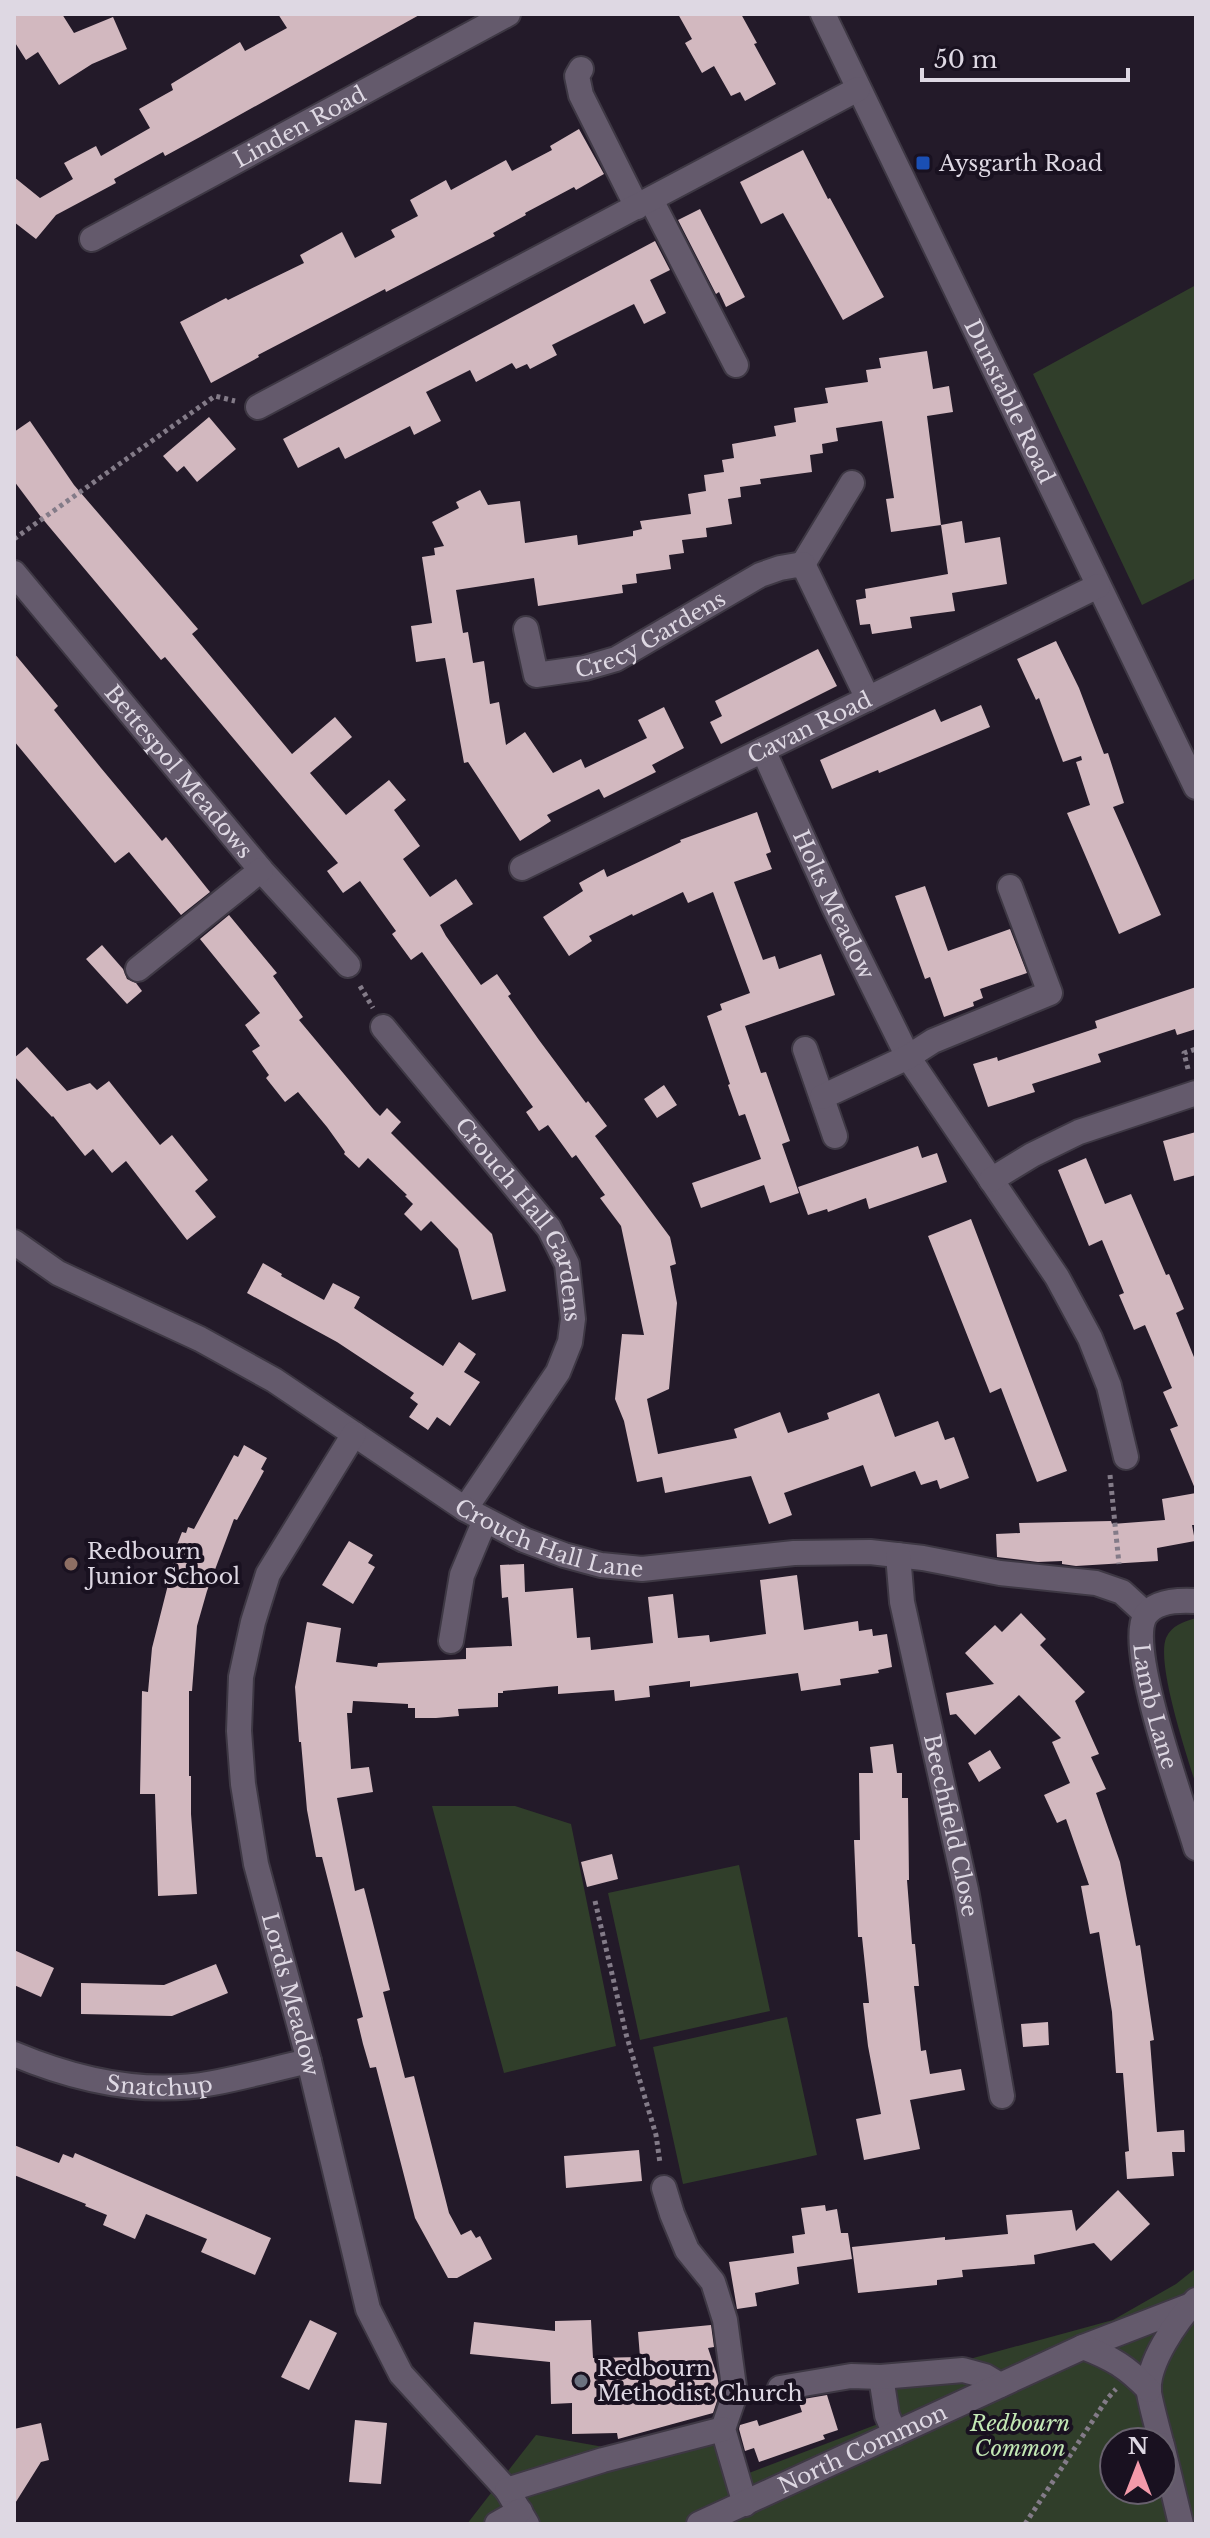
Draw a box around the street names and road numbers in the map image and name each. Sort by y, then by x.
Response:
street label: Linden Road [229,80,371,174]
street label: Dunstable Road [958,315,1061,488]
street label: Crecy Gardens [574,585,730,683]
street label: Bettespol Meadows [99,680,258,864]
street label: Cavan Road [743,686,876,770]
street label: Holts Meadow [787,826,881,984]
street label: Crouch Hall Gardens [449,1112,586,1323]
street label: Crouch Hall Lane [449,1493,645,1583]
street label: Lamb Lane [1127,1642,1183,1773]
street label: Beechfield Close [918,1732,983,1919]
street label: Lords Meadow [256,1910,325,2079]
street label: Snatchup [104,2069,214,2102]
street label: North Common [774,2399,951,2500]

